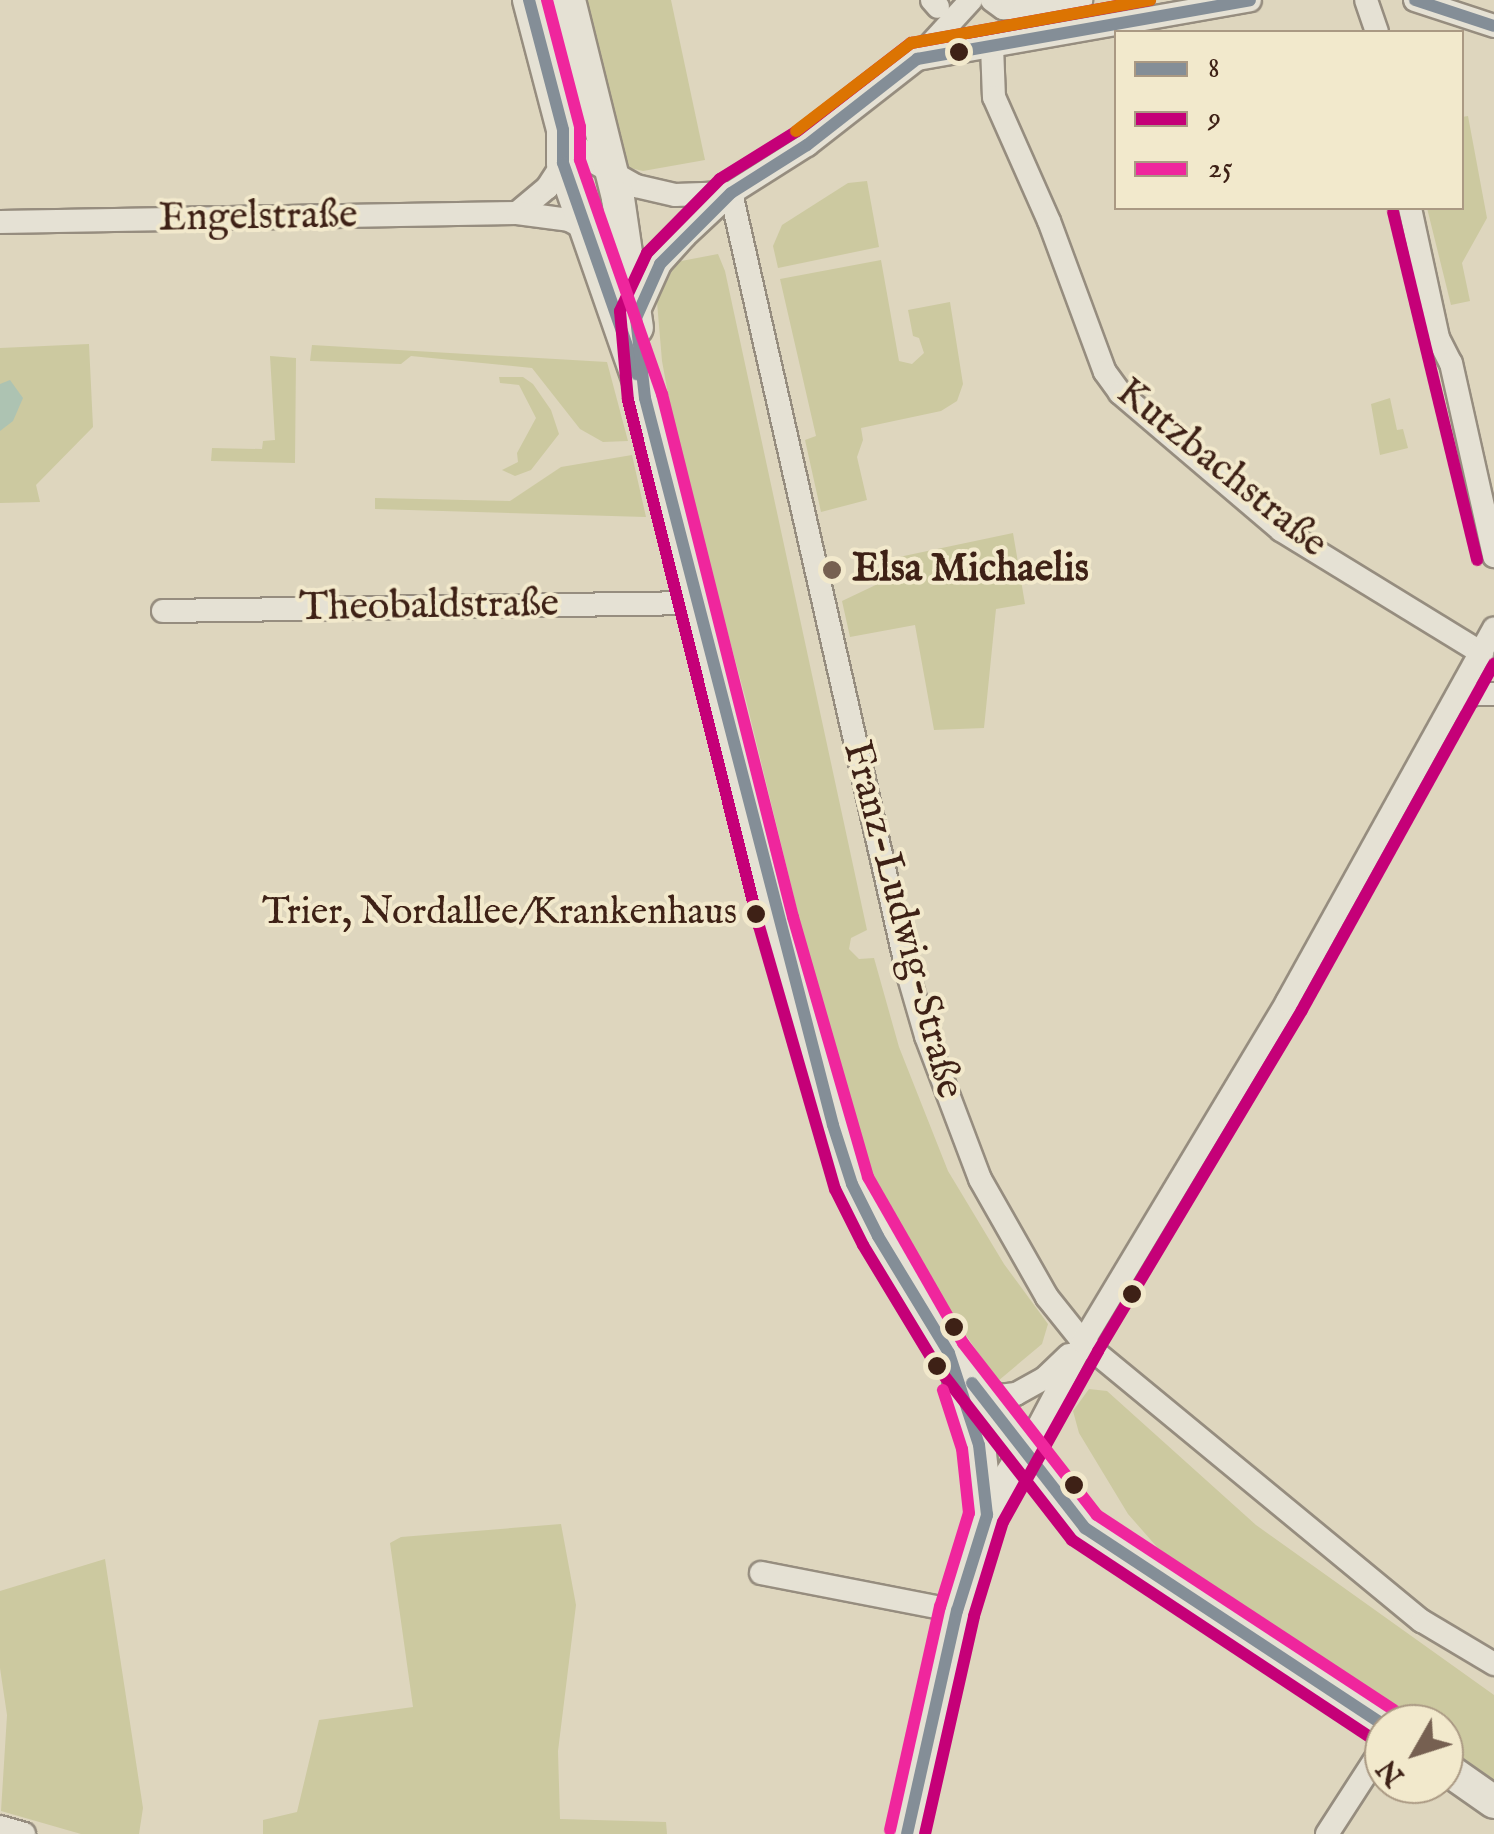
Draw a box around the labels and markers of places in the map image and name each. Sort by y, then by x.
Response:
unlabelled marker [949,42,969,62]
place label: Elsa Michaelis [852,546,1089,594]
marker: Elsa Michaelis [821,559,843,581]
place label: Trier, Nordallee/Krankenhaus [262,891,737,937]
marker: Trier, Nordallee/Krankenhaus [746,904,766,924]
unlabelled marker [1122,1284,1142,1304]
unlabelled marker [944,1317,964,1337]
unlabelled marker [927,1356,947,1376]
unlabelled marker [1064,1475,1084,1495]

